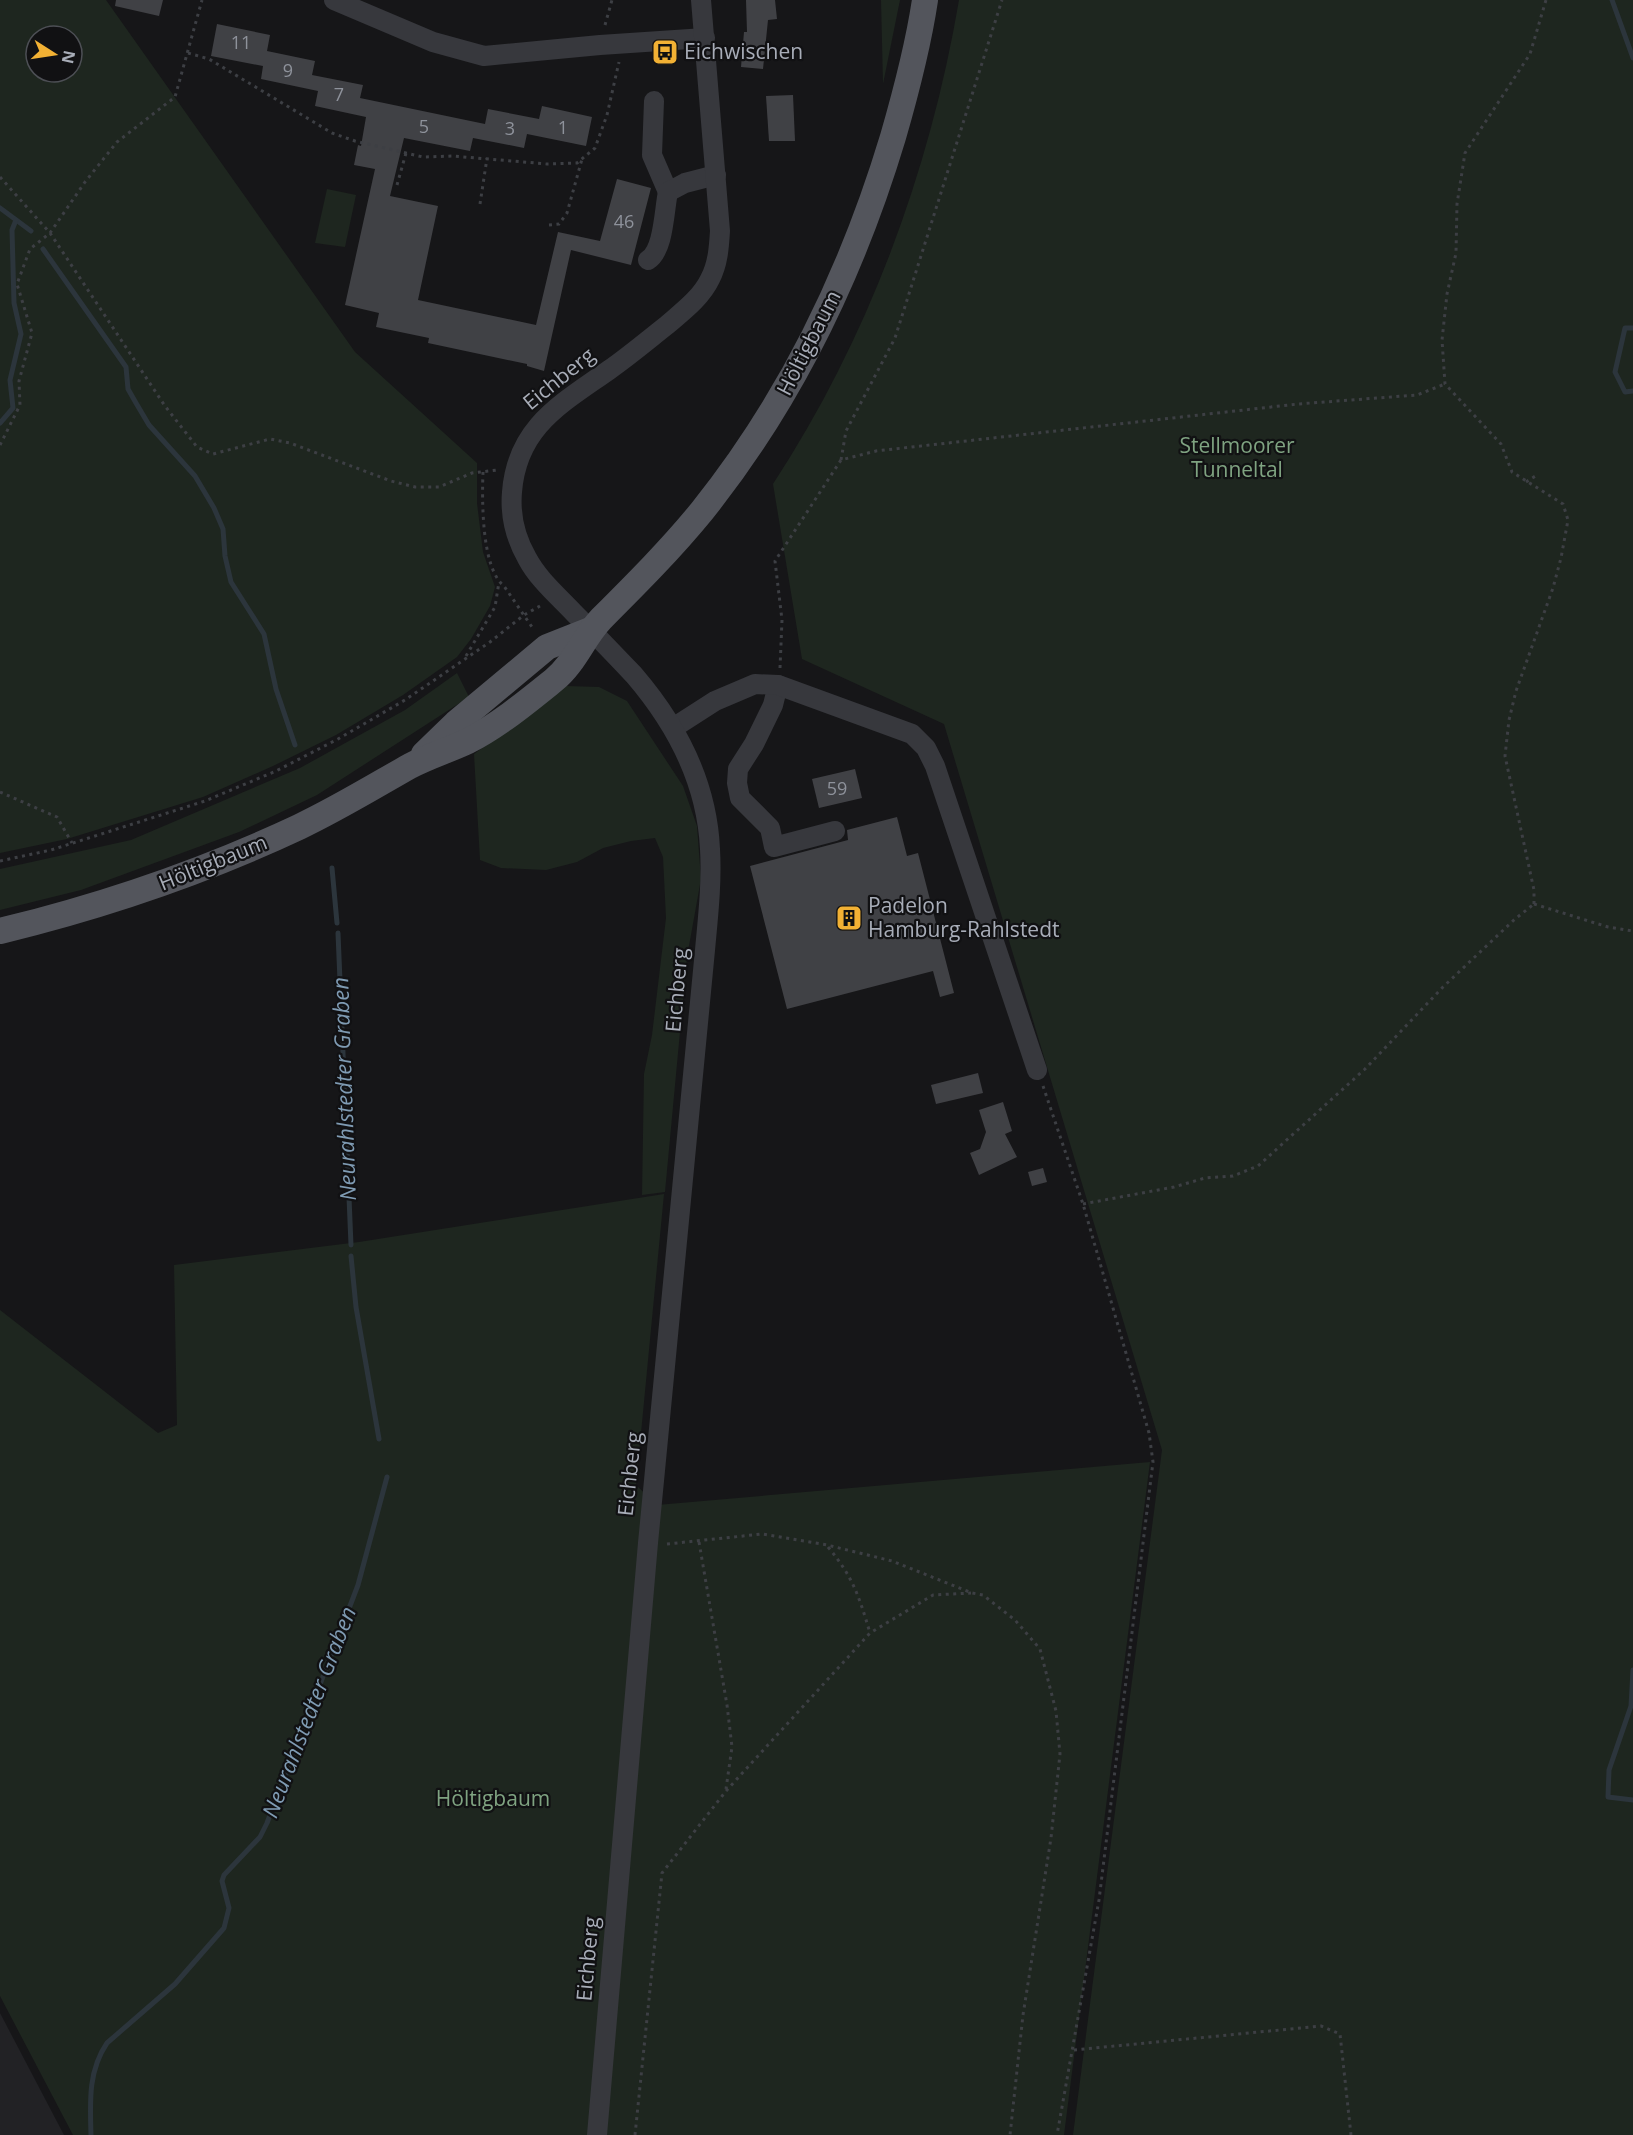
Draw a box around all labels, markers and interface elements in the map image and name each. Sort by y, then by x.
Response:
north arrow [24,24,84,84]
house number: 11 [231,30,251,54]
bus stop icon: Eichwischen [650,37,680,67]
place label: Eichwischen [684,37,803,65]
text: N [57,48,81,66]
house number: 9 [283,58,293,82]
house number: 7 [334,82,344,106]
house number: 5 [419,114,429,138]
house number: 1 [558,115,568,139]
house number: 3 [505,116,515,140]
house number: 46 [614,209,634,233]
street label: Höltigbaum [770,285,847,400]
street label: Eichberg [517,341,600,416]
park label: Stellmoorer Tunneltal [1179,431,1295,483]
house number: 59 [827,776,847,800]
street label: Höltigbaum [154,828,271,896]
place label: Padelon Hamburg-Rahlstedt [868,891,1060,943]
building icon: Padelon Hamburg-Rahlstedt [834,903,864,933]
street label: Eichberg [658,947,694,1033]
water label: Neurahlstedter Graben [324,977,362,1201]
street label: Eichberg [611,1430,647,1517]
water label: Neurahlstedter Graben [254,1602,362,1822]
park label: Höltigbaum [436,1784,550,1812]
street label: Eichberg [569,1916,605,2002]

